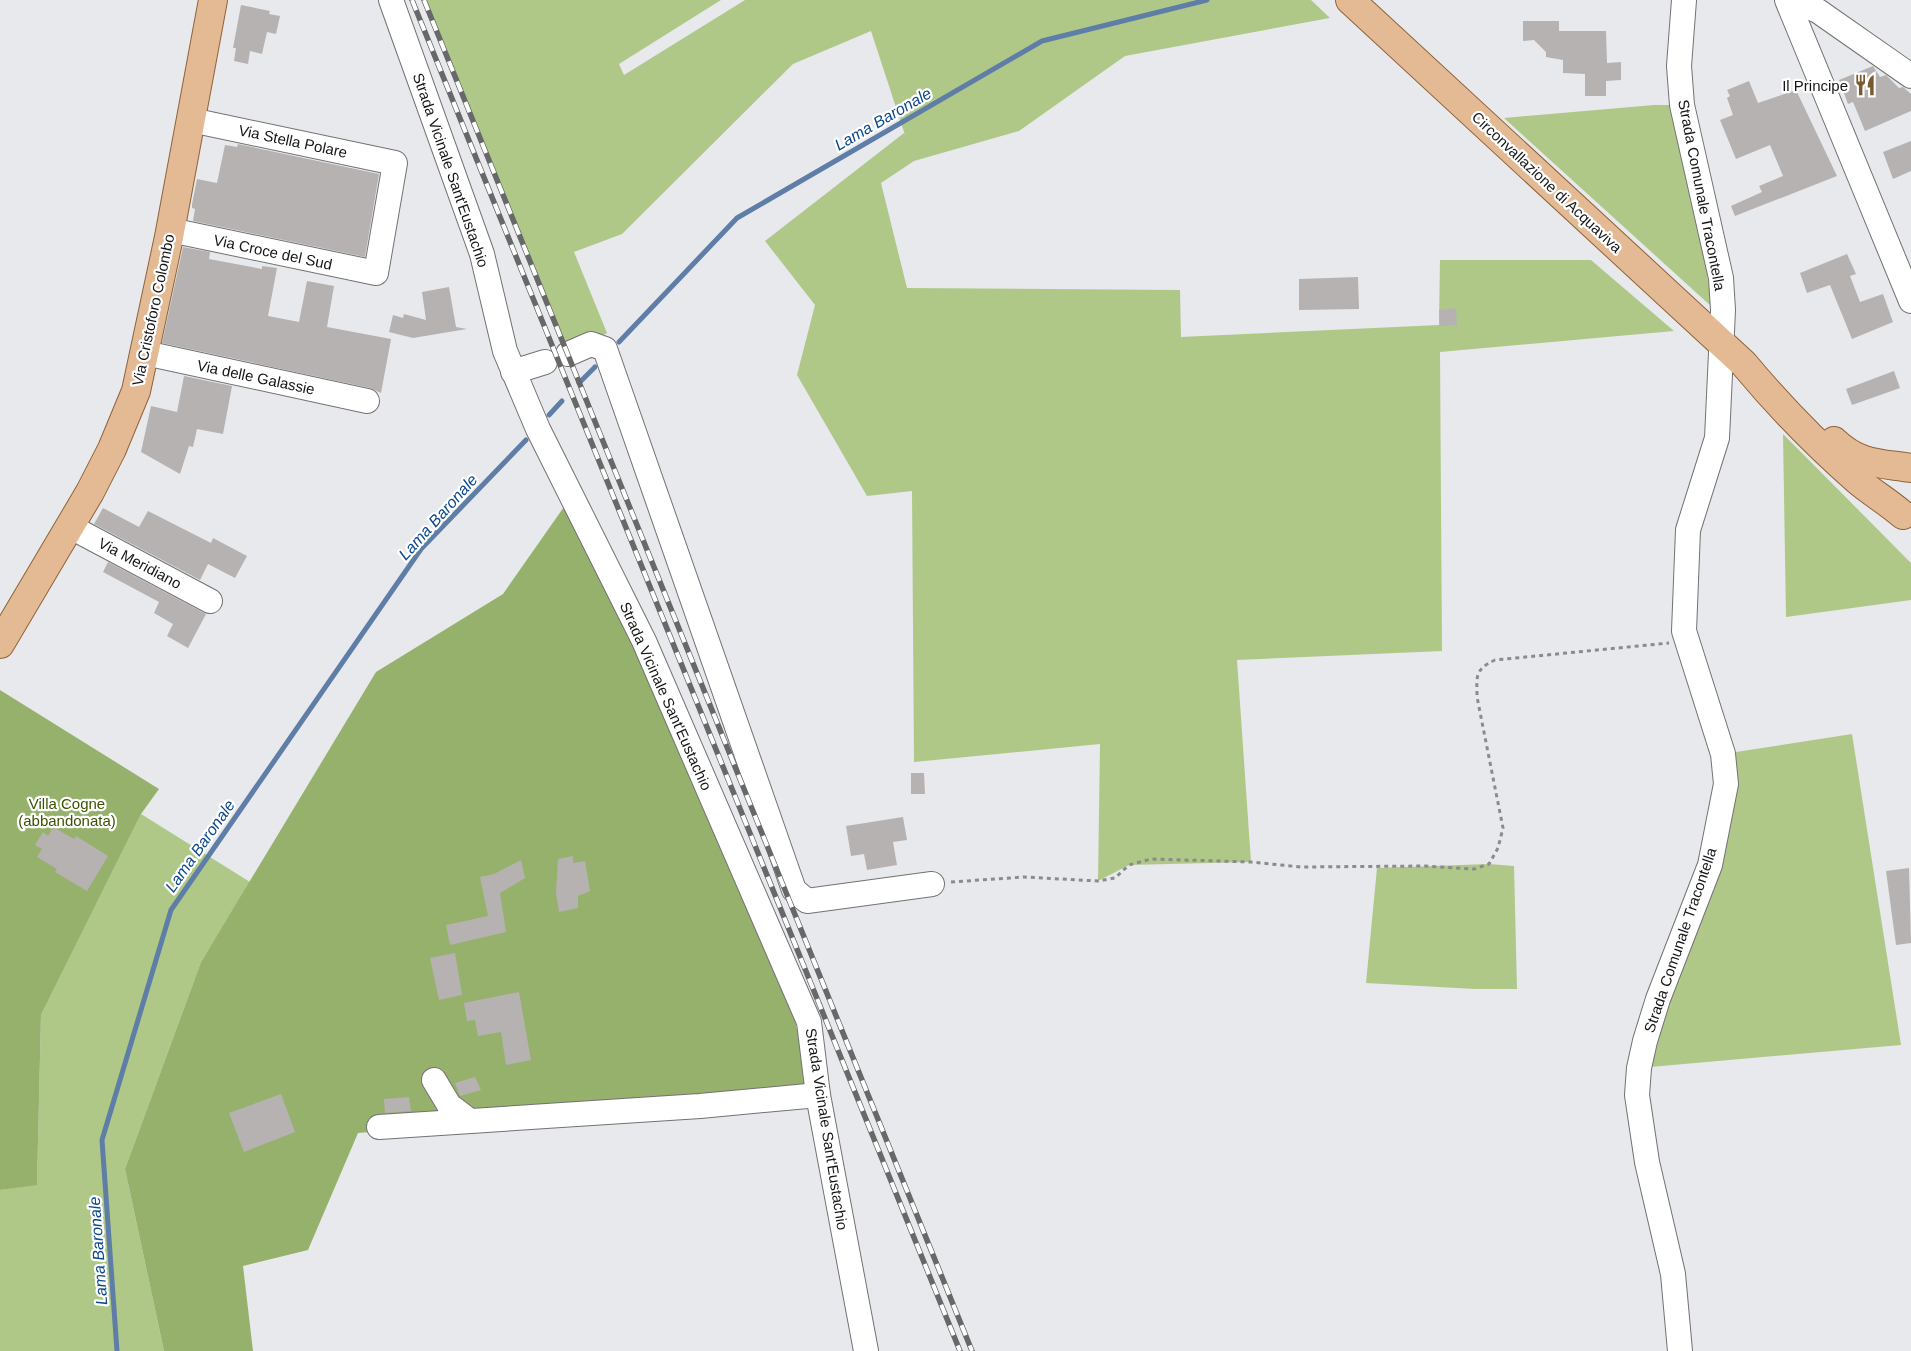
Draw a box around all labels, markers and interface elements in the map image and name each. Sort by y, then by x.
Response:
street label: Strada Vicinale Sant'Eustachio [410,71,492,269]
restaurant icon: Il Principe [1852,72,1878,98]
place label: Il Principe [1782,77,1848,94]
water label: Lama Baronale [832,84,934,153]
street label: Strada Comunale Tracontella [1675,98,1729,293]
street label: Circonvallazione di Acquaviva [1469,108,1626,256]
street label: Via Stella Polare [237,121,349,161]
street label: Via Croce del Sud [212,231,334,273]
street label: Via Cristoforo Colombo [129,233,177,387]
street label: Via delle Galassie [196,356,316,398]
water label: Lama Baronale [395,471,481,563]
street label: Via Meridiano [96,534,184,592]
street label: Strada Vicinale Sant'Eustachio [617,599,715,793]
park label: Villa Cogne (abbandonata) [18,795,116,829]
water label: Lama Baronale [162,797,238,895]
street label: Strada Comunale Tracontella [1640,845,1720,1035]
street label: Strada Vicinale Sant'Eustachio [803,1027,851,1231]
water label: Lama Baronale [86,1196,110,1306]

